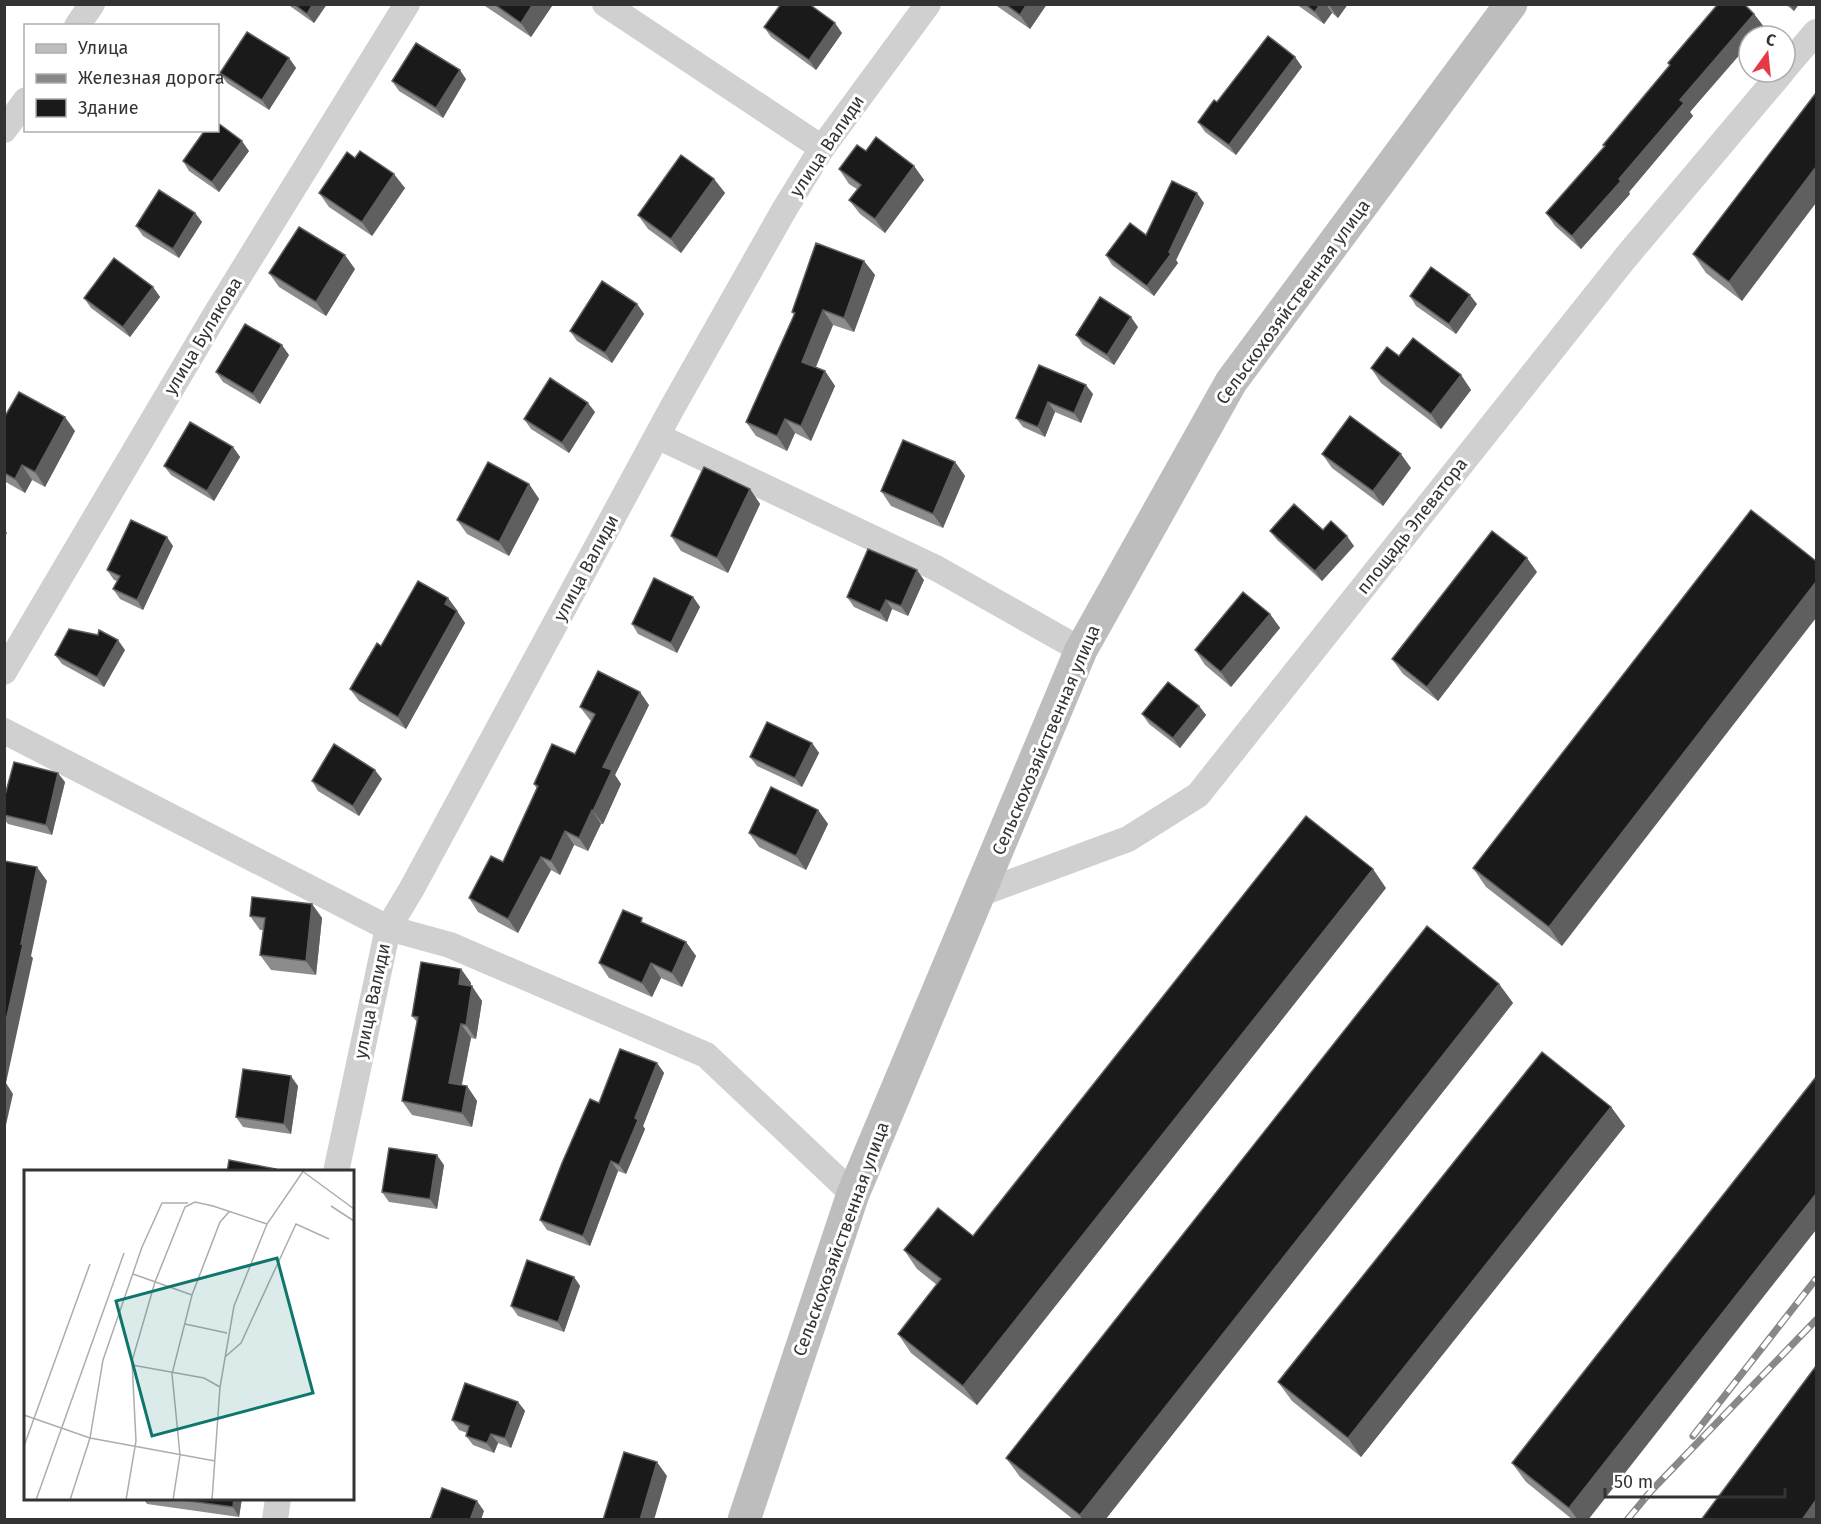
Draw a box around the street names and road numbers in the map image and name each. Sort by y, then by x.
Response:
street label: улица Валиди [785,91,869,201]
street label: Сельскохозяйственная улица [1211,195,1375,409]
street label: улица Булякова [159,273,247,399]
street label: площадь Элеватора [1352,453,1472,599]
street label: улица Валиди [549,511,623,625]
street label: Сельскохозяйственная улица [987,622,1105,858]
street label: улица Валиди [349,941,395,1061]
street label: Сельскохозяйственная улица [788,1119,894,1359]

